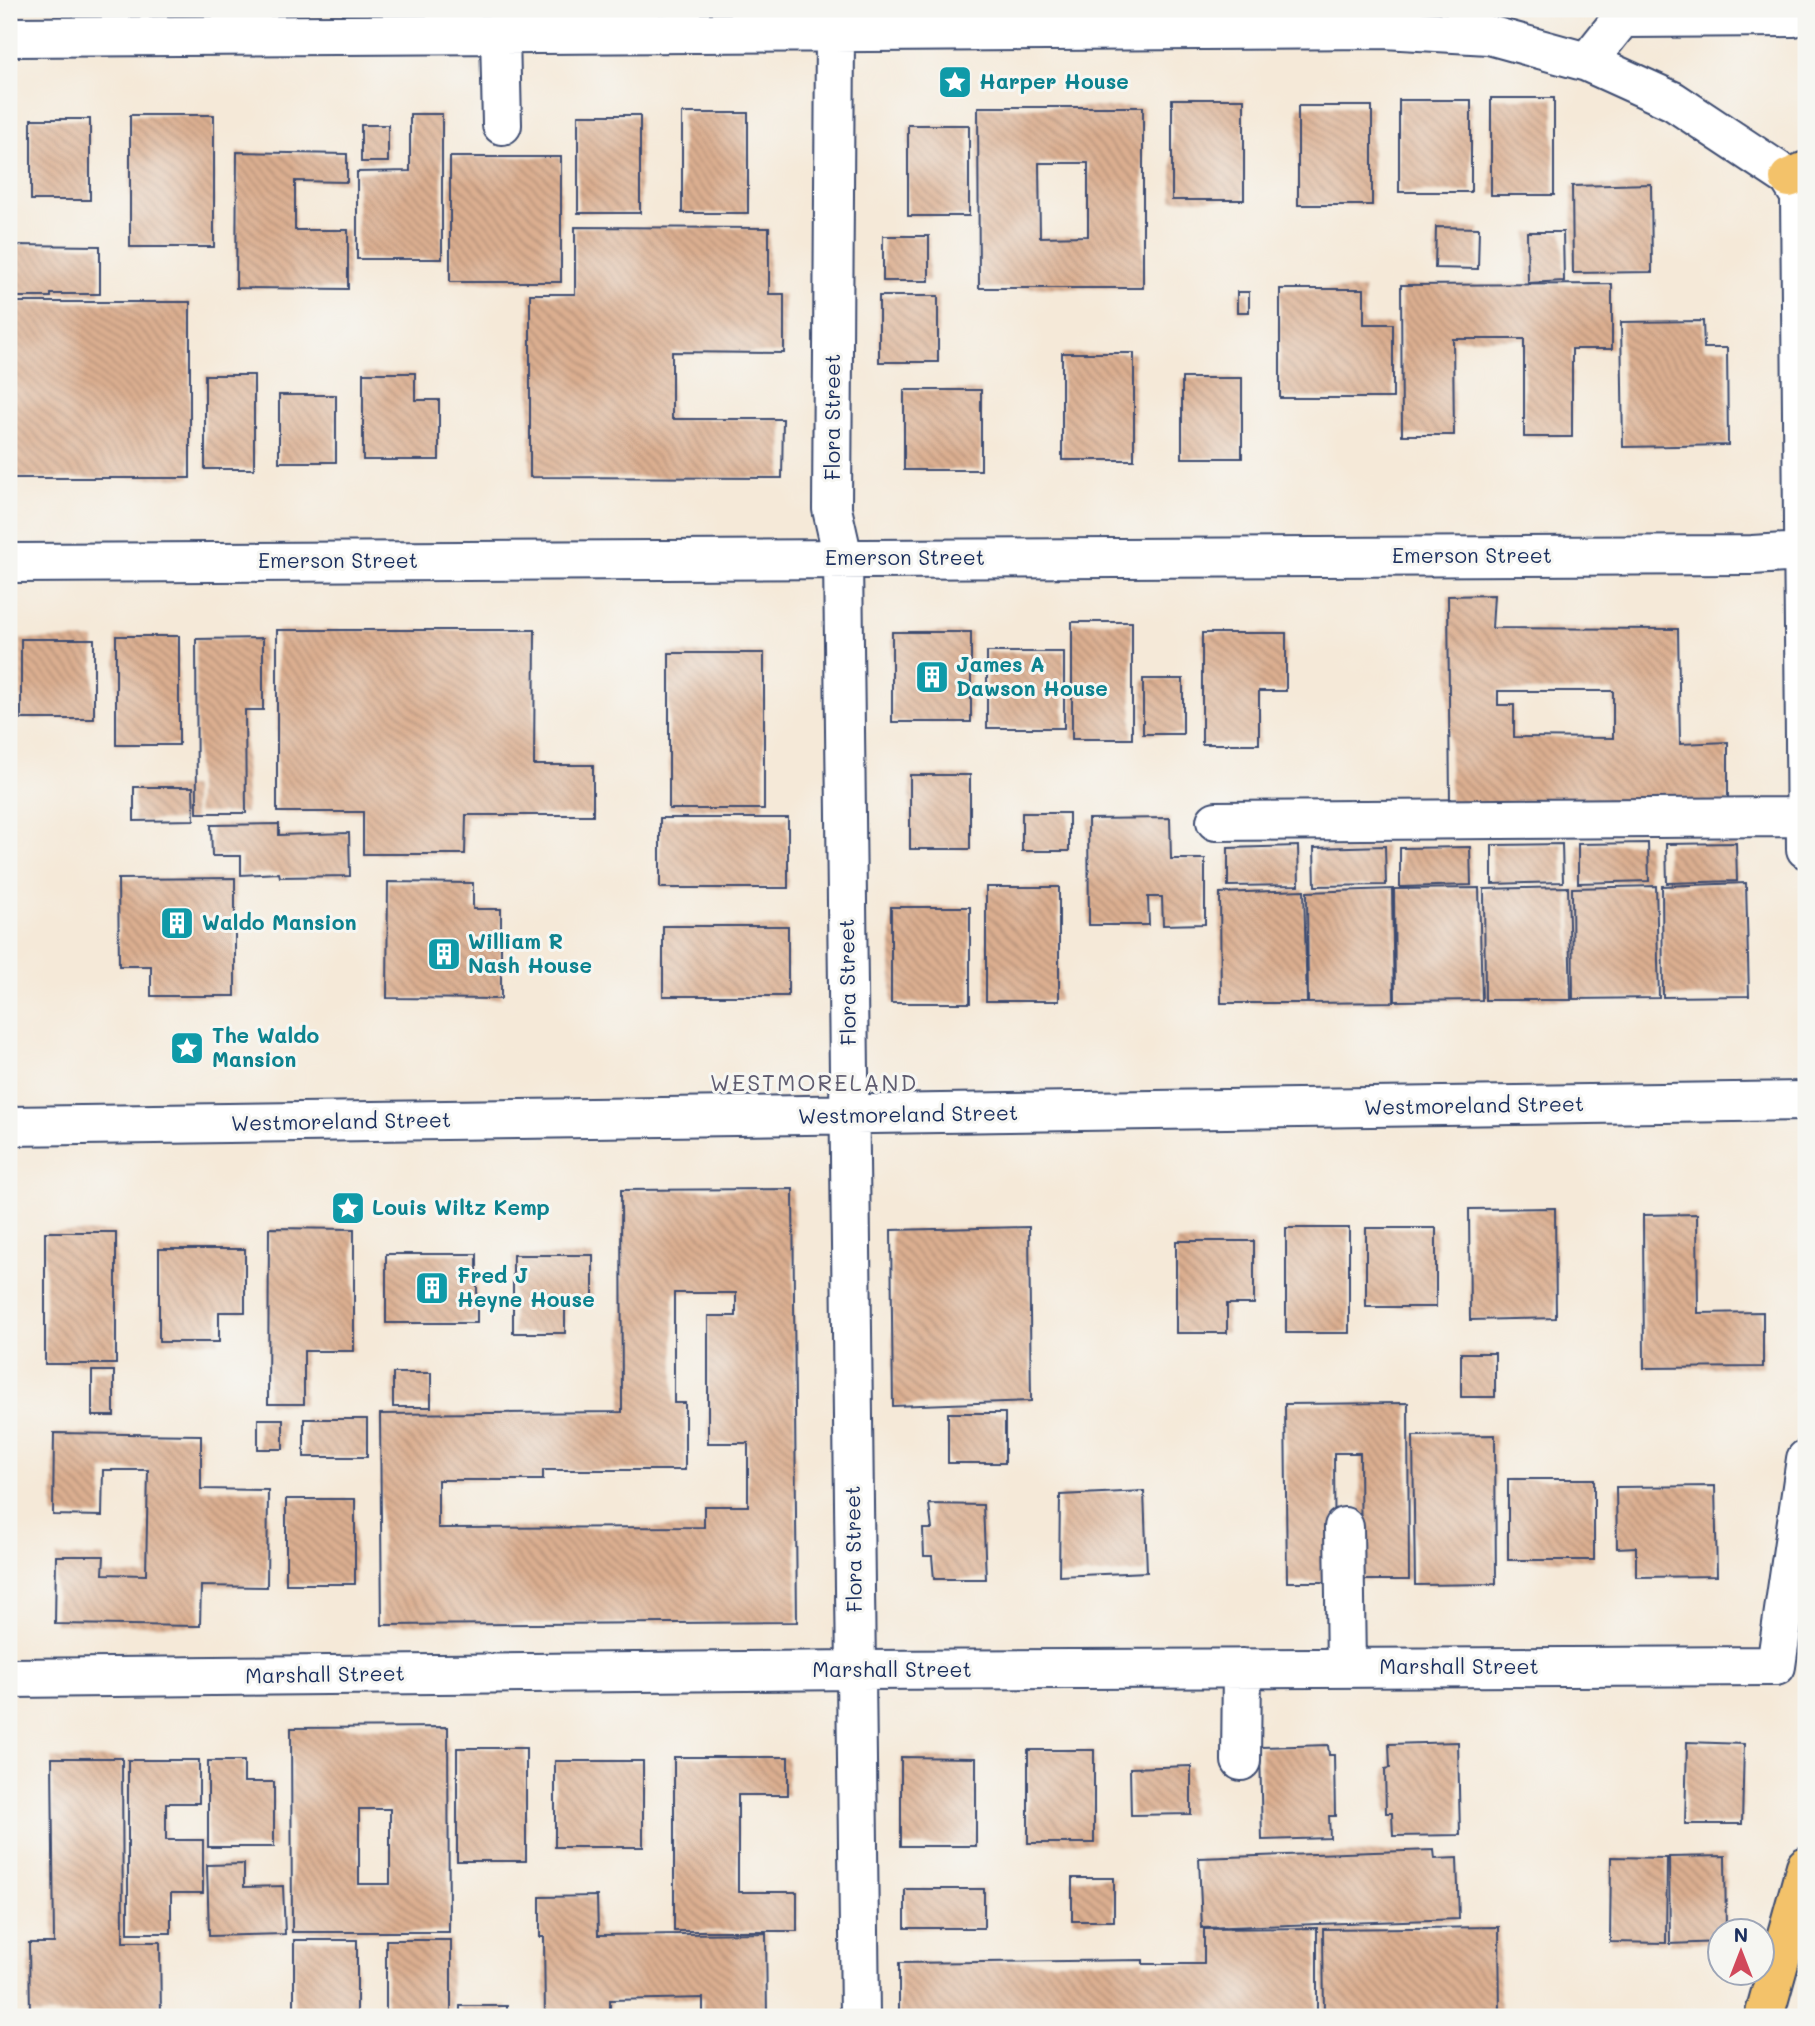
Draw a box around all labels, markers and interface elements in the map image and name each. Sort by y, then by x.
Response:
place icon: Harper House [936,63,974,101]
place label: Harper House [979,67,1129,94]
street label: Flora Street [818,354,845,480]
street label: Emerson Street [1392,541,1552,568]
street label: Emerson Street [825,543,985,570]
street label: Emerson Street [258,546,418,573]
place label: James A Dawson House [956,650,1108,701]
building icon: James A Dawson House [913,658,951,696]
building icon: Waldo Mansion [158,904,196,942]
place label: Waldo Mansion [202,908,356,935]
street label: Flora Street [832,918,861,1046]
place label: William R Nash House [468,927,592,978]
building icon: William R Nash House [425,935,463,973]
place label: The Waldo Mansion [212,1021,319,1072]
place icon: The Waldo Mansion [168,1029,206,1067]
district label: WESTMORELAND [710,1067,918,1097]
street label: Westmoreland Street [1364,1089,1584,1120]
street label: Westmoreland Street [798,1098,1018,1129]
street label: Westmoreland Street [231,1105,451,1136]
place icon: Louis Wiltz Kemp [329,1189,367,1227]
place label: Louis Wiltz Kemp [372,1193,550,1220]
place label: Fred J Heyne House [457,1261,595,1313]
building icon: Fred J Heyne House [413,1269,451,1307]
street label: Flora Street [838,1485,867,1613]
street label: Marshall Street [1379,1652,1539,1679]
street label: Marshall Street [812,1655,972,1682]
street label: Marshall Street [245,1659,405,1688]
north arrow [1706,1918,1776,1988]
text: N [1734,1922,1748,1947]

